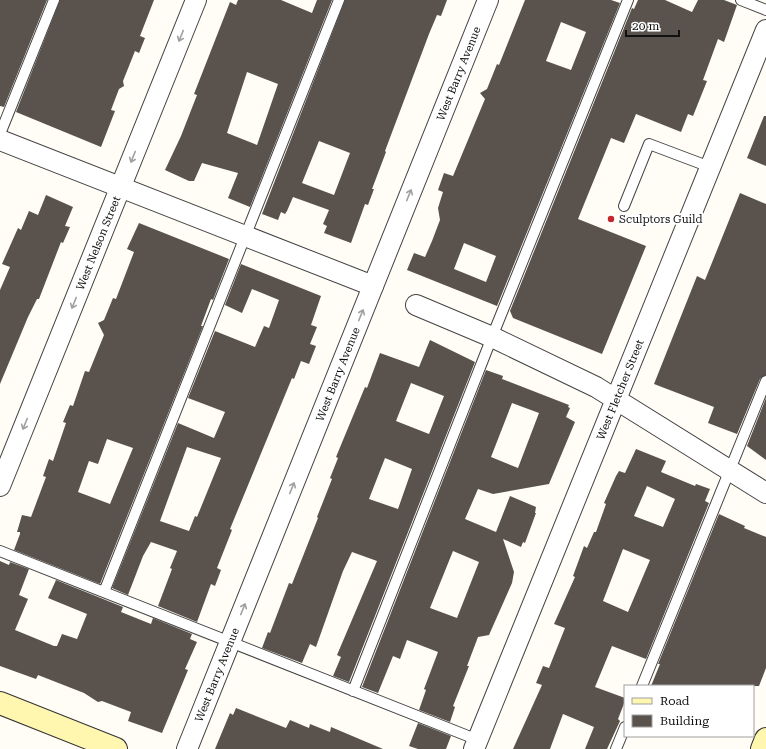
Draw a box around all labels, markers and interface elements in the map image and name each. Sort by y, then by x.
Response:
scale bar [626,12,679,38]
text: 20 m [632,19,659,33]
street label: West Barry Avenue [434,25,483,122]
one-way arrow [177,30,185,42]
one-way arrow [128,150,136,162]
one-way arrow [406,189,414,201]
street label: West Nelson Street [73,194,123,292]
place label: Sculptors Guild [619,213,703,226]
marker: Sculptors Guild [606,214,616,224]
one-way arrow [69,297,77,309]
one-way arrow [357,310,365,322]
street label: West Barry Avenue [313,325,362,423]
street label: West Fletcher Street [594,337,646,442]
one-way arrow [21,417,28,429]
one-way arrow [288,483,296,495]
one-way arrow [240,603,248,615]
street label: West Barry Avenue [192,626,242,724]
legend [624,685,754,737]
text: Road [660,694,690,708]
text: Building [660,714,709,728]

